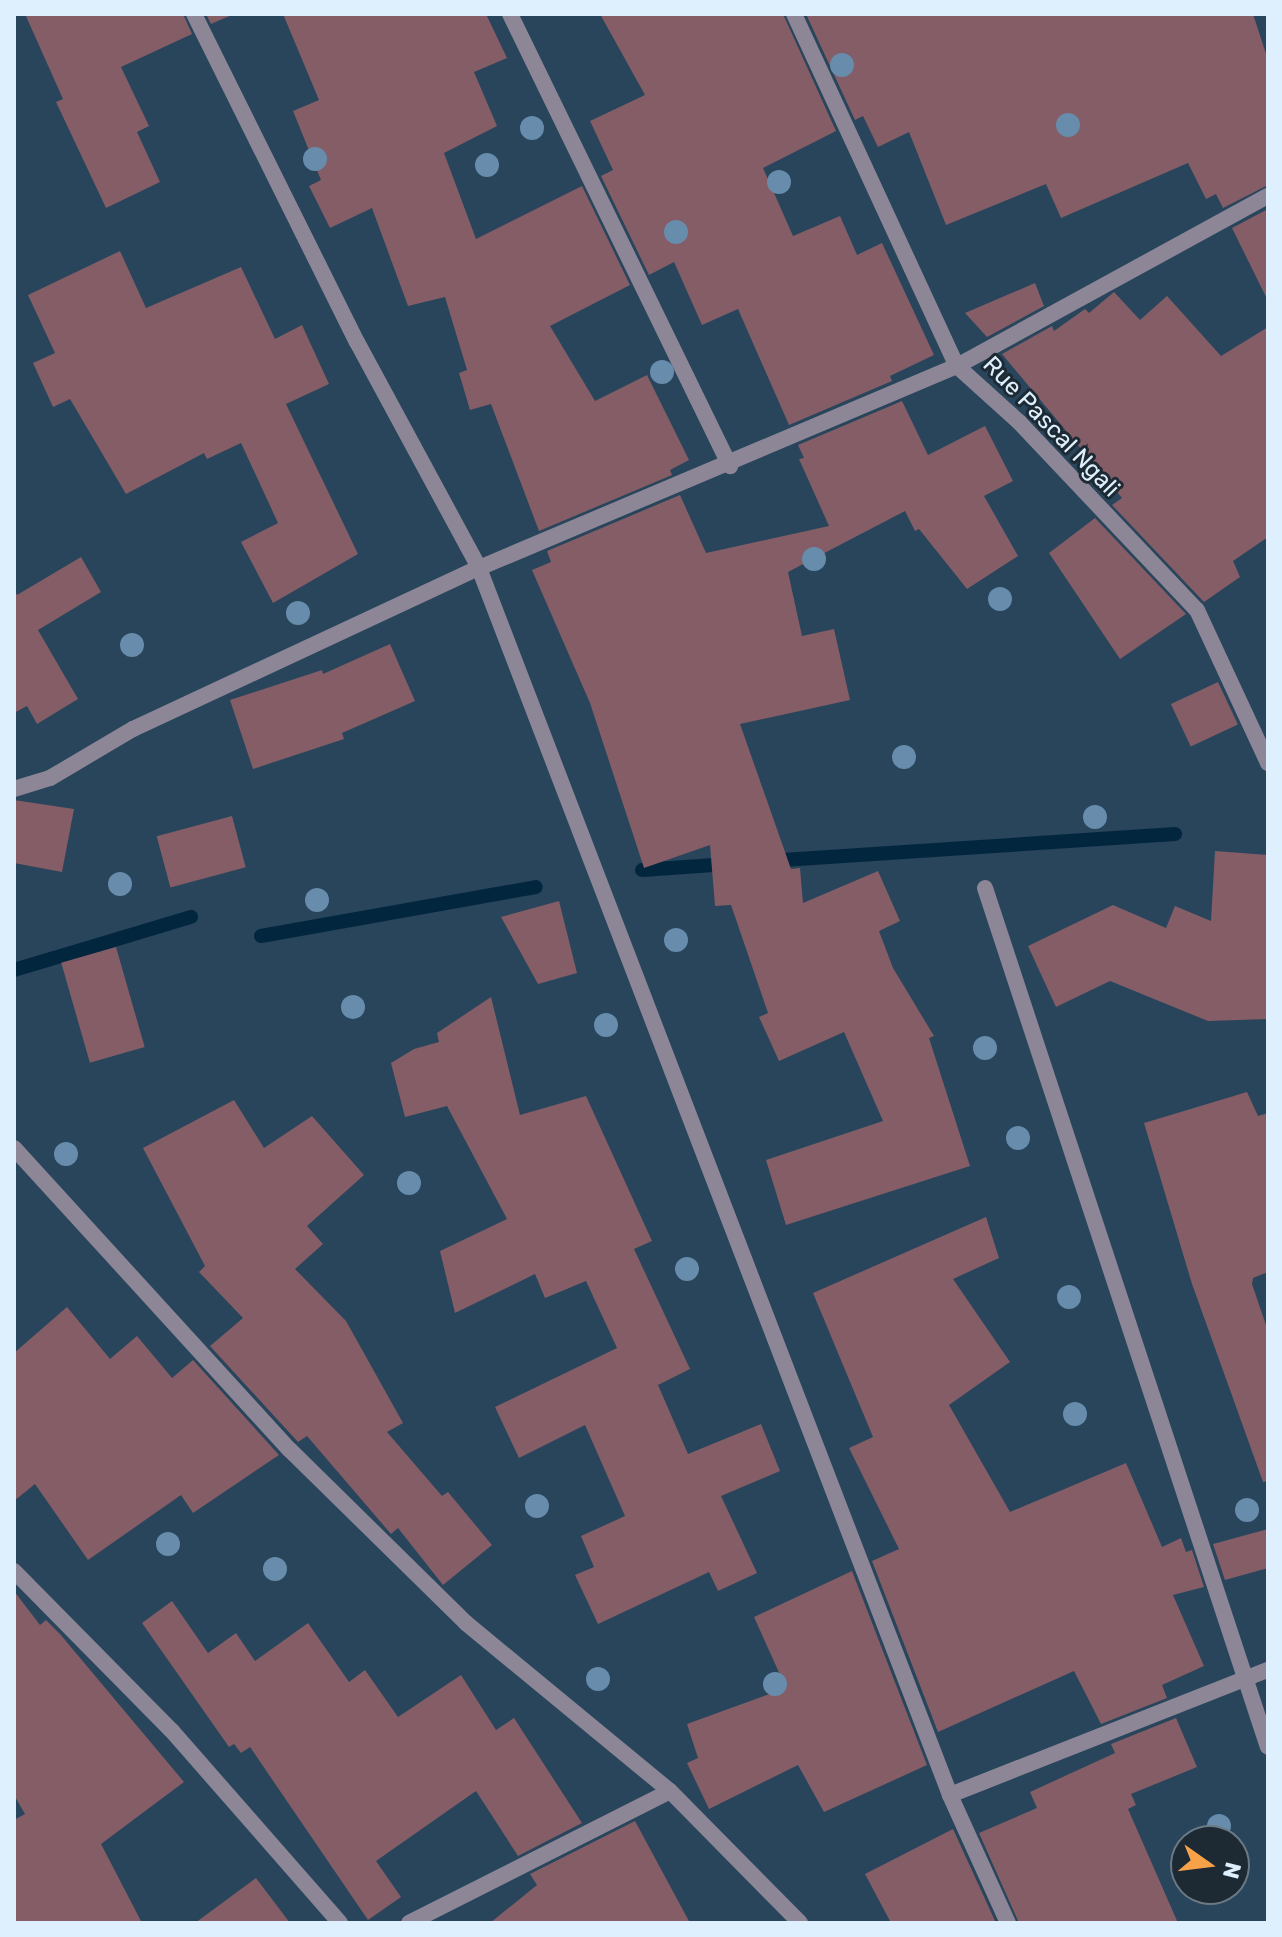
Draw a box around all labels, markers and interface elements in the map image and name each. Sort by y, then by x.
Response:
street label: Rue Pascal Ngali [977,351,1125,503]
north arrow [1170,1825,1250,1905]
text: N [1217,1859,1247,1881]

